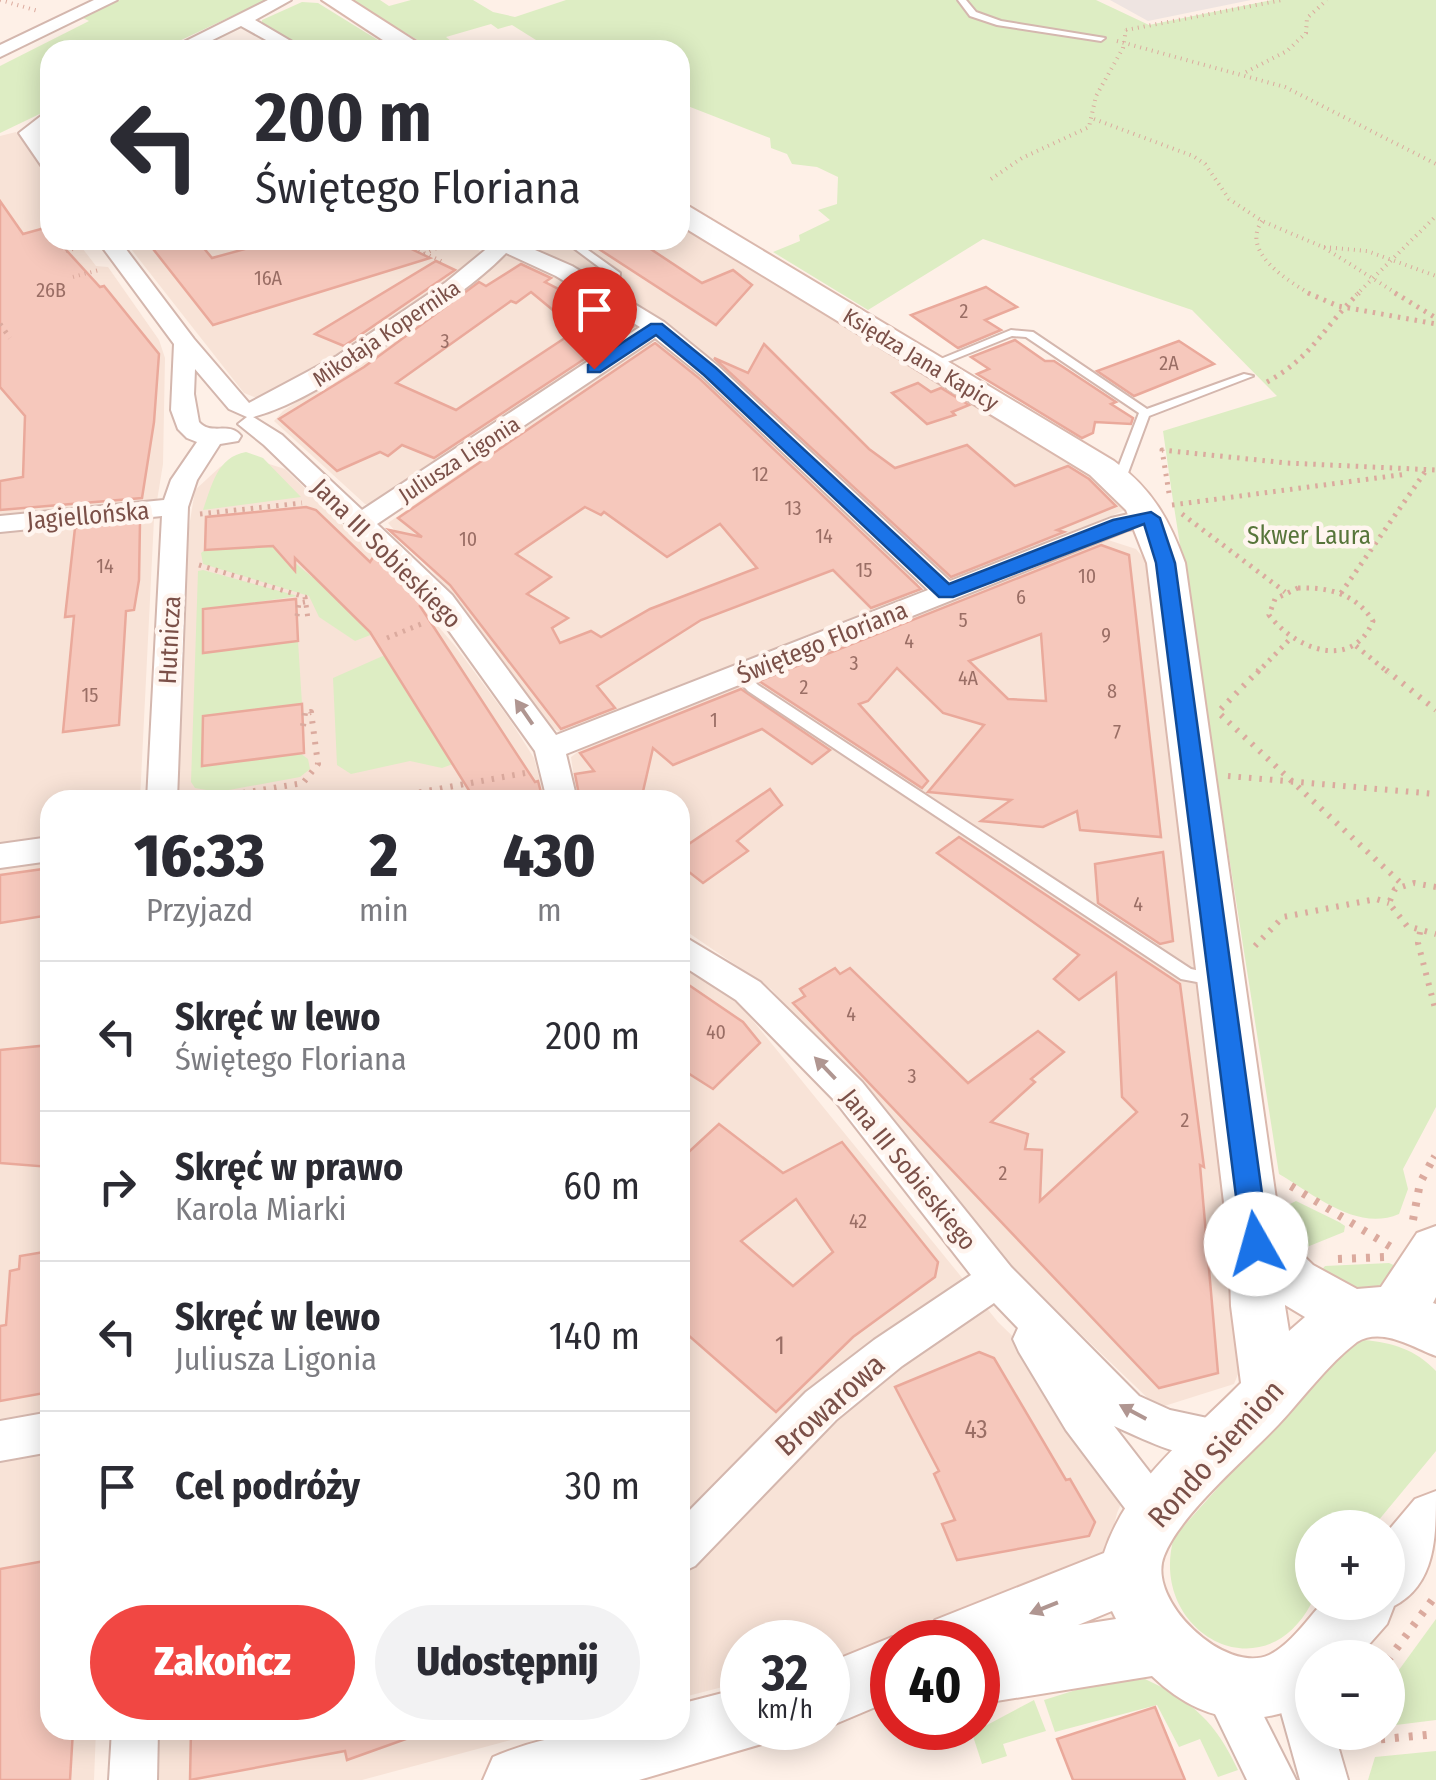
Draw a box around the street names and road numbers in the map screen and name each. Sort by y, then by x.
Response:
street label: Mikołaja Kopernika [307,274,465,393]
street label: Księdza Jana Kapicy [838,302,1004,417]
street label: Juliusza Ligonia [394,410,525,509]
street label: Jana III Sobieskiego [305,473,467,635]
street label: Jagiellońska [26,496,151,536]
street label: Świętego Floriana [732,594,912,691]
street label: Hutnicza [153,595,187,685]
street label: Jana III Sobieskiego [834,1083,982,1256]
street label: Browarowa [768,1346,892,1464]
street label: Rondo Siemion [1140,1373,1292,1535]

